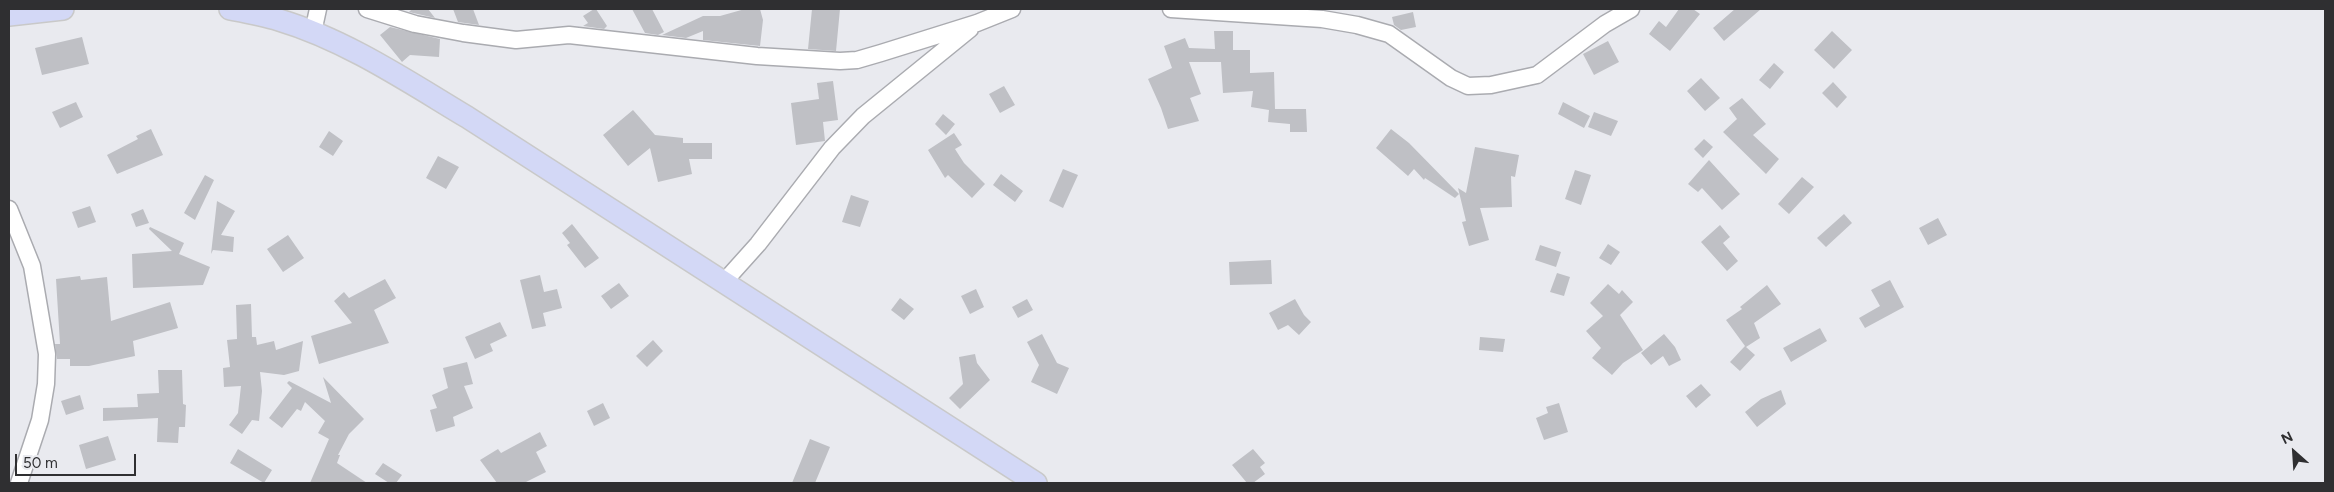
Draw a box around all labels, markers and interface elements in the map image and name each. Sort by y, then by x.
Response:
north arrow [2269,427,2319,477]
text: N [2279,428,2296,448]
scale bar [18,444,139,476]
text: 50 m [23,454,58,472]

